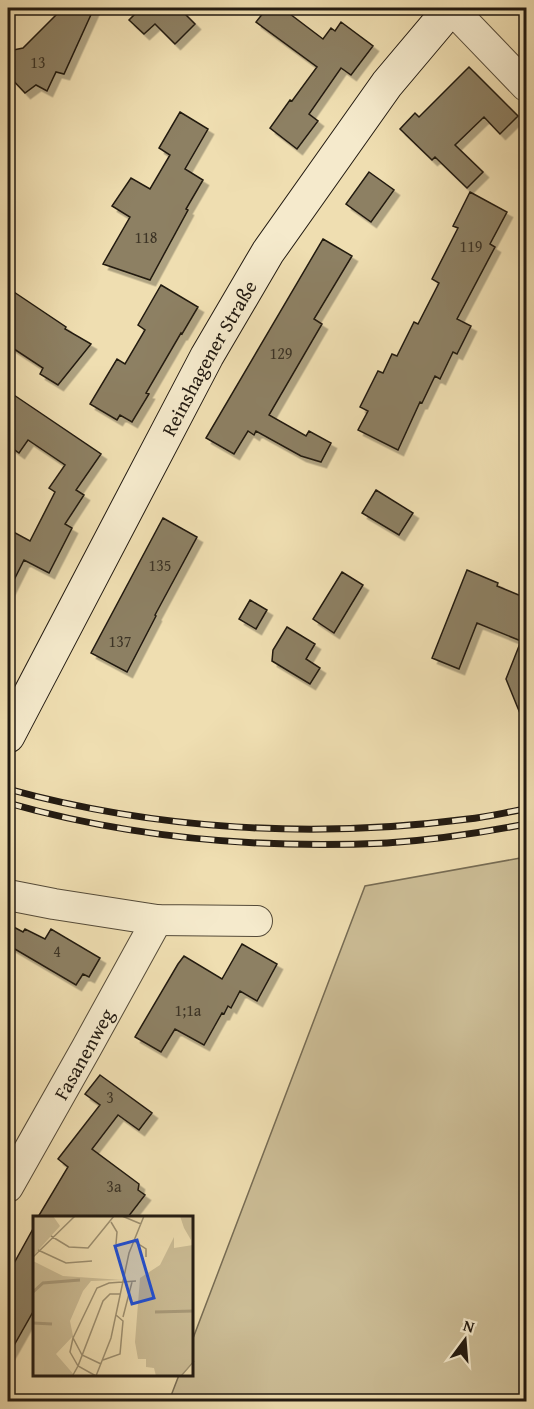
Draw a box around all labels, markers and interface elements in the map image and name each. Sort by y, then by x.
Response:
house number: 13 [30,50,46,74]
house number: 118 [134,225,158,249]
house number: 119 [459,234,483,258]
street label: Reinshagener Straße [153,274,263,441]
house number: 129 [269,341,293,365]
house number: 135 [148,553,172,577]
house number: 137 [108,629,132,653]
house number: 4 [53,939,61,963]
house number: 1;1a [175,998,202,1022]
street label: Fasanenweg [46,1003,120,1105]
house number: 3 [106,1085,114,1109]
house number: 3a [106,1174,122,1198]
inset map [33,1216,194,1376]
north arrow [435,1310,495,1370]
text: N [461,1313,478,1339]

